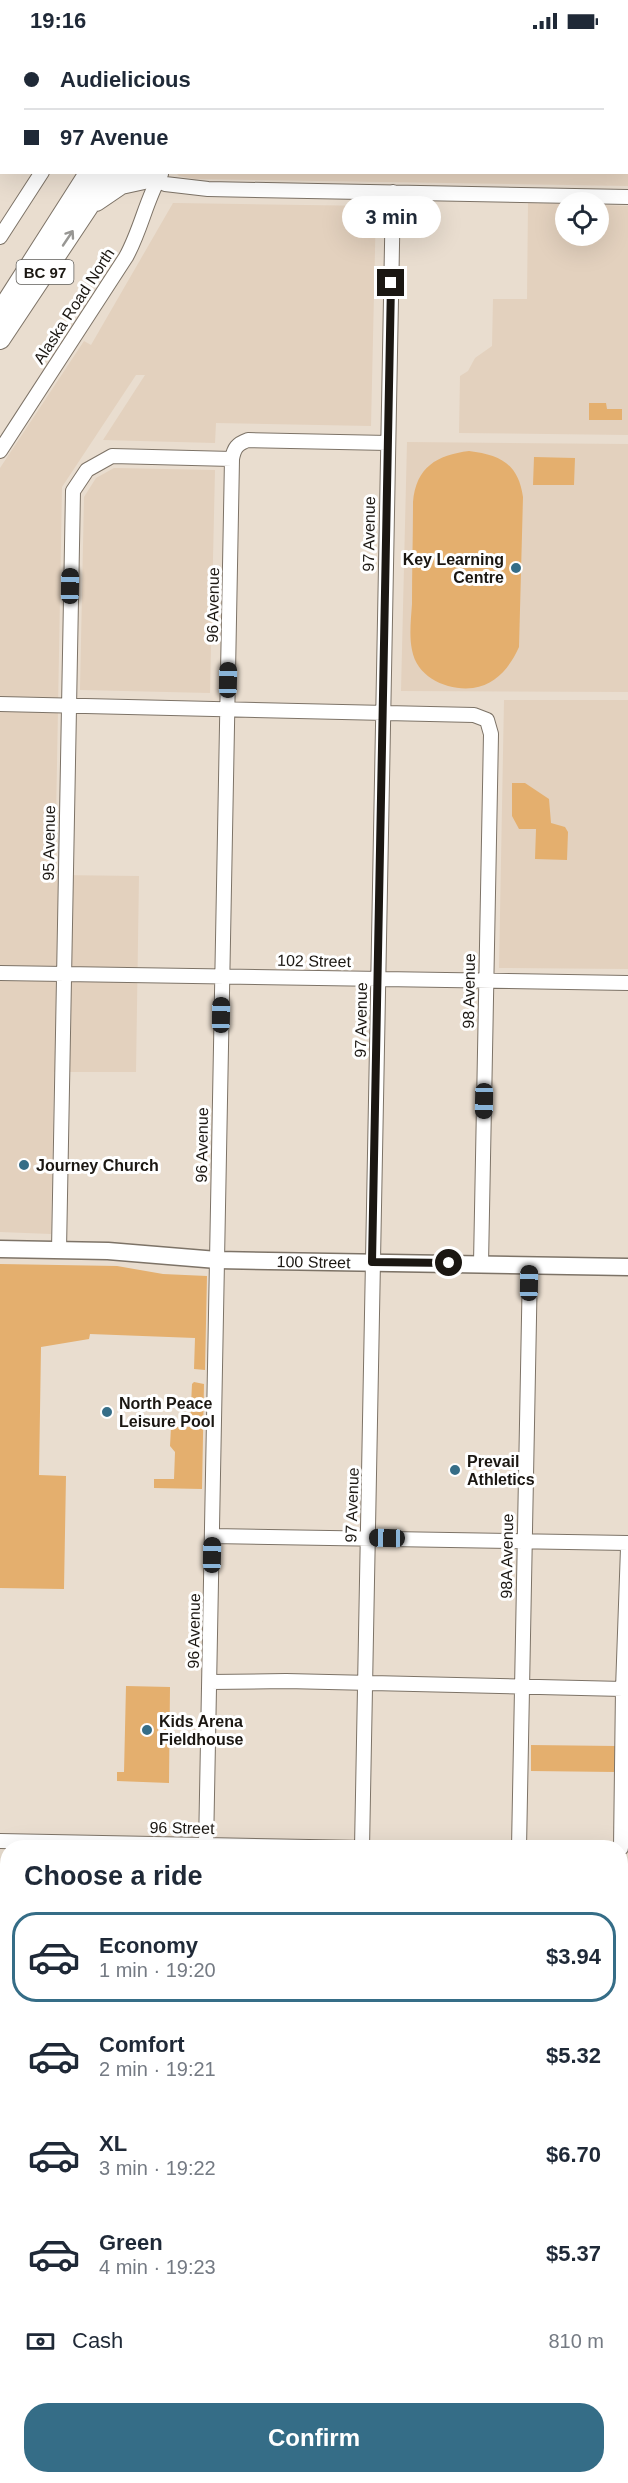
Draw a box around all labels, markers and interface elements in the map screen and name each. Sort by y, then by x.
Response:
text: 19:16 [30,8,86,33]
text: Audielicious [60,67,191,92]
text: 97 Avenue [60,125,168,150]
map controls [555,192,609,246]
button: locate [555,192,609,246]
callout: 3 min [342,196,440,238]
text: 3 min [365,206,418,228]
one-way arrow [62,230,74,247]
street label: Alaska Road North [30,245,118,367]
road number: BC 97 [16,260,74,284]
route end [377,269,404,296]
street label: 97 Avenue [360,496,378,572]
place label: Key Learning Centre [403,551,504,586]
marker: Key Learning Centre [509,561,523,575]
street label: 96 Avenue [204,567,222,643]
car [61,568,79,604]
car [219,662,237,698]
street label: 95 Avenue [40,805,58,881]
street label: 102 Street [277,952,352,970]
street label: 98 Avenue [460,953,478,1029]
street label: 97 Avenue [352,982,370,1058]
car [212,997,230,1033]
car [475,1083,493,1119]
street label: 96 Avenue [193,1107,211,1183]
place label: Journey Church [36,1157,159,1174]
marker: Journey Church [17,1158,31,1172]
route start [435,1249,462,1276]
street label: 100 Street [277,1253,351,1271]
car [520,1265,538,1301]
place label: North Peace Leisure Pool [119,1395,215,1430]
marker: North Peace Leisure Pool [100,1405,114,1419]
place label: Prevail Athletics [467,1453,535,1488]
marker: Prevail Athletics [448,1463,462,1477]
street label: 97 Avenue [342,1467,362,1543]
street label: 98A Avenue [498,1513,516,1599]
car [369,1529,405,1547]
car [203,1537,221,1573]
street label: 96 Avenue [185,1593,203,1669]
place label: Kids Arena Fieldhouse [159,1713,244,1748]
marker: Kids Arena Fieldhouse [140,1723,154,1737]
street label: 96 Street [149,1819,215,1837]
text: Choose a ride [24,1861,203,1891]
icon: car [27,1930,81,1984]
text: Economy [99,1933,198,1958]
text: $3.94 [546,1944,601,1969]
text: 1 min · 19:20 [99,1959,216,1981]
icon: car [27,2029,81,2083]
text: Comfort [99,2032,185,2057]
text: $5.32 [546,2043,601,2068]
text: 2 min · 19:21 [99,2058,216,2080]
icon: car [27,2128,81,2182]
text: XL [99,2131,127,2156]
text: $6.70 [546,2142,601,2167]
text: 3 min · 19:22 [99,2157,216,2179]
icon: car [27,2227,81,2281]
text: Green [99,2230,163,2255]
text: $5.37 [546,2241,601,2266]
text: 4 min · 19:23 [99,2256,216,2278]
icon: cash [24,2325,57,2358]
text: Cash [72,2328,123,2353]
text: 810 m [548,2330,604,2352]
button: Confirm [24,2403,604,2472]

